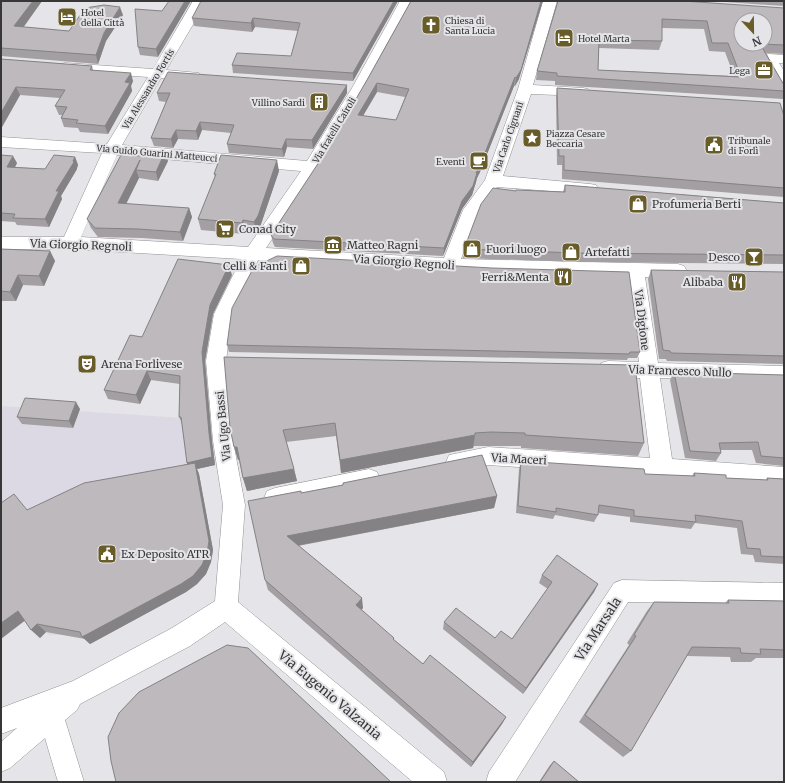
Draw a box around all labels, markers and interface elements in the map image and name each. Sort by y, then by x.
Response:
hotel icon: Hotel della Città [56,6,78,28]
place label: Hotel della Città [81,7,124,28]
north arrow [733,12,773,52]
church icon: Chiesa di Santa Lucia [420,14,442,36]
place label: Chiesa di Santa Lucia [445,15,495,36]
hotel icon: Hotel Marta [553,27,575,49]
place label: Hotel Marta [578,33,630,44]
text: N [750,33,763,50]
street label: Via Alessandro Fortis [119,46,177,132]
office icon: Lega [753,59,775,81]
place label: Lega [729,65,750,76]
building icon: Villino Sardi [308,91,330,113]
street label: Via fratelli Cairoli [309,95,358,166]
place label: Villino Sardi [251,97,305,108]
street label: Via Carlo Cignani [490,100,525,175]
place icon: Piazza Cesare Beccaria [521,127,543,149]
place label: Piazza Cesare Beccaria [546,128,605,149]
public building icon: Tribunale di Forlì [703,134,725,156]
place label: Tribunale di Forlì [728,135,771,156]
street label: Via Guido Guarini Matteucci [95,142,218,164]
cafe icon: E.venti [468,150,490,172]
place label: E.venti [436,156,465,167]
shop icon: Profumeria Berti [627,193,649,215]
place label: Profumeria Berti [652,197,741,211]
supermarket icon: Conad City [214,218,236,240]
place label: Conad City [239,222,297,236]
museum icon: Matteo Ragni [322,234,344,256]
street label: Via Giorgio Regnoli [29,236,133,254]
place label: Matteo Ragni [347,238,419,252]
shop icon: Fuori luogo [461,238,483,260]
shop icon: Artefatti [560,241,582,263]
place label: Fuori luogo [486,242,547,256]
place label: Artefatti [584,245,630,259]
bar icon: Desco [743,246,765,268]
place label: Desco [708,250,741,264]
street label: Via Giorgio Regnoli [352,251,456,273]
shop icon: Celli & Fanti [290,255,312,277]
place label: Celli & Fanti [223,259,287,273]
restaurant icon: Ferri&Menta [552,266,574,288]
place label: Ferri&Menta [482,270,549,284]
restaurant icon: Alibaba [726,271,748,293]
place label: Alibaba [682,275,723,289]
street label: Via Digione [631,288,653,351]
theatre icon: Arena Forlivese [76,353,98,375]
place label: Arena Forlivese [100,357,183,371]
street label: Via Francesco Nullo [627,362,732,380]
street label: Via Ugo Bassi [212,390,234,463]
street label: Via Maceri [490,450,548,467]
public building icon: Ex Deposito ATR [96,543,118,565]
place label: Ex Deposito ATR [121,547,209,561]
street label: Via Marsala [570,594,625,665]
street label: Via Eugenio Valzania [274,646,385,743]

